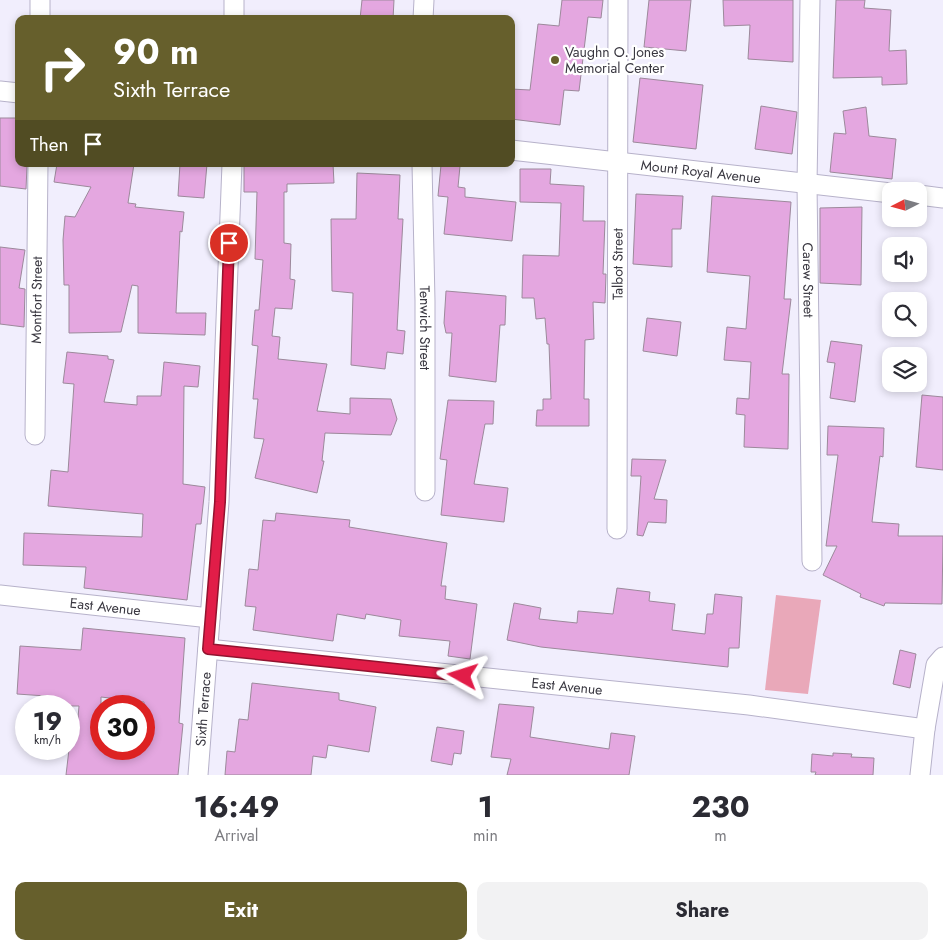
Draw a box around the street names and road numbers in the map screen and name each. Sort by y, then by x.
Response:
street label: Mount Royal Avenue [640,155,762,188]
street label: Talbot Street [607,227,628,300]
street label: Carew Street [798,242,819,318]
street label: Montfort Street [26,256,47,344]
street label: Tenwich Street [415,285,435,371]
street label: East Avenue [69,593,142,620]
street label: Sixth Terrace [190,671,216,747]
street label: East Avenue [531,673,604,700]

